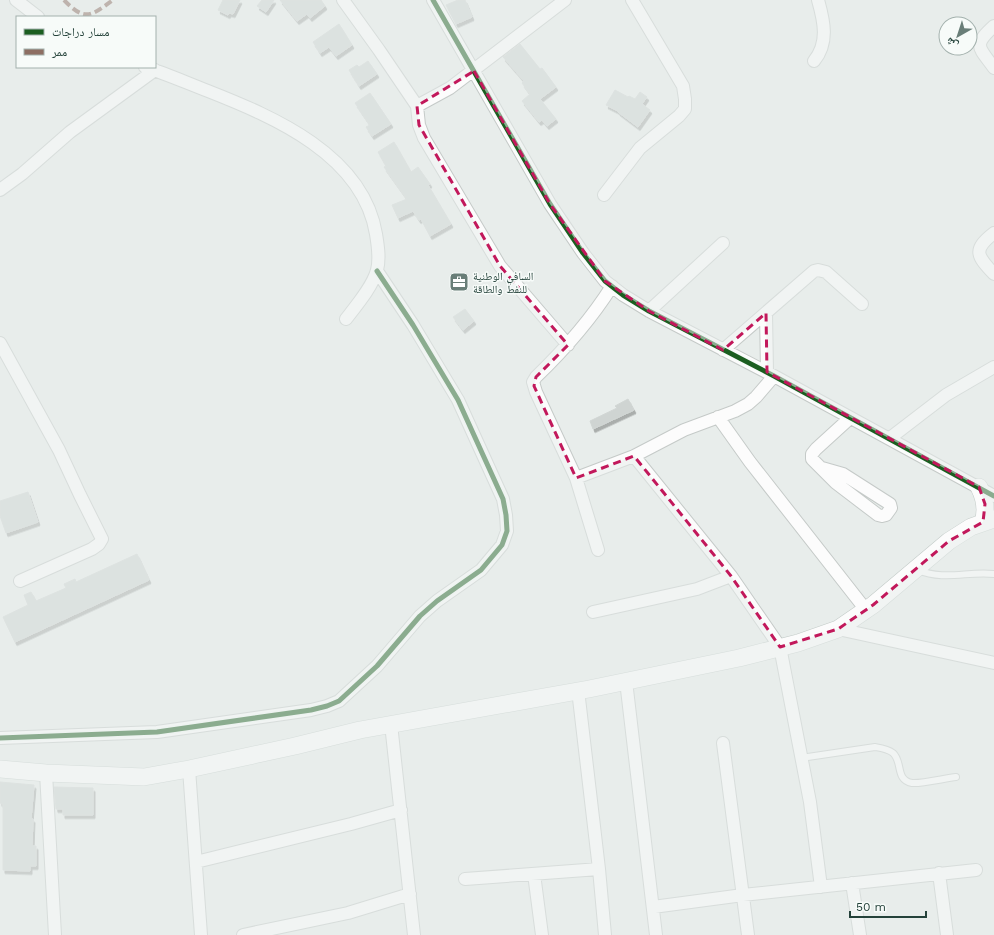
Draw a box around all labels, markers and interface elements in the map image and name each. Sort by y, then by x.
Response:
legend [16,16,156,68]
north arrow [938,16,978,56]
text: مسار دراجات [52,25,110,39]
text: ش [943,34,961,52]
text: ممر [51,45,67,59]
place label: السافي الوطنية للنفط والطاقة [473,270,533,296]
office icon: السافي الوطنية للنفط والطاقة [448,271,470,293]
scale bar [850,893,926,919]
text: 50 m [856,900,886,914]

